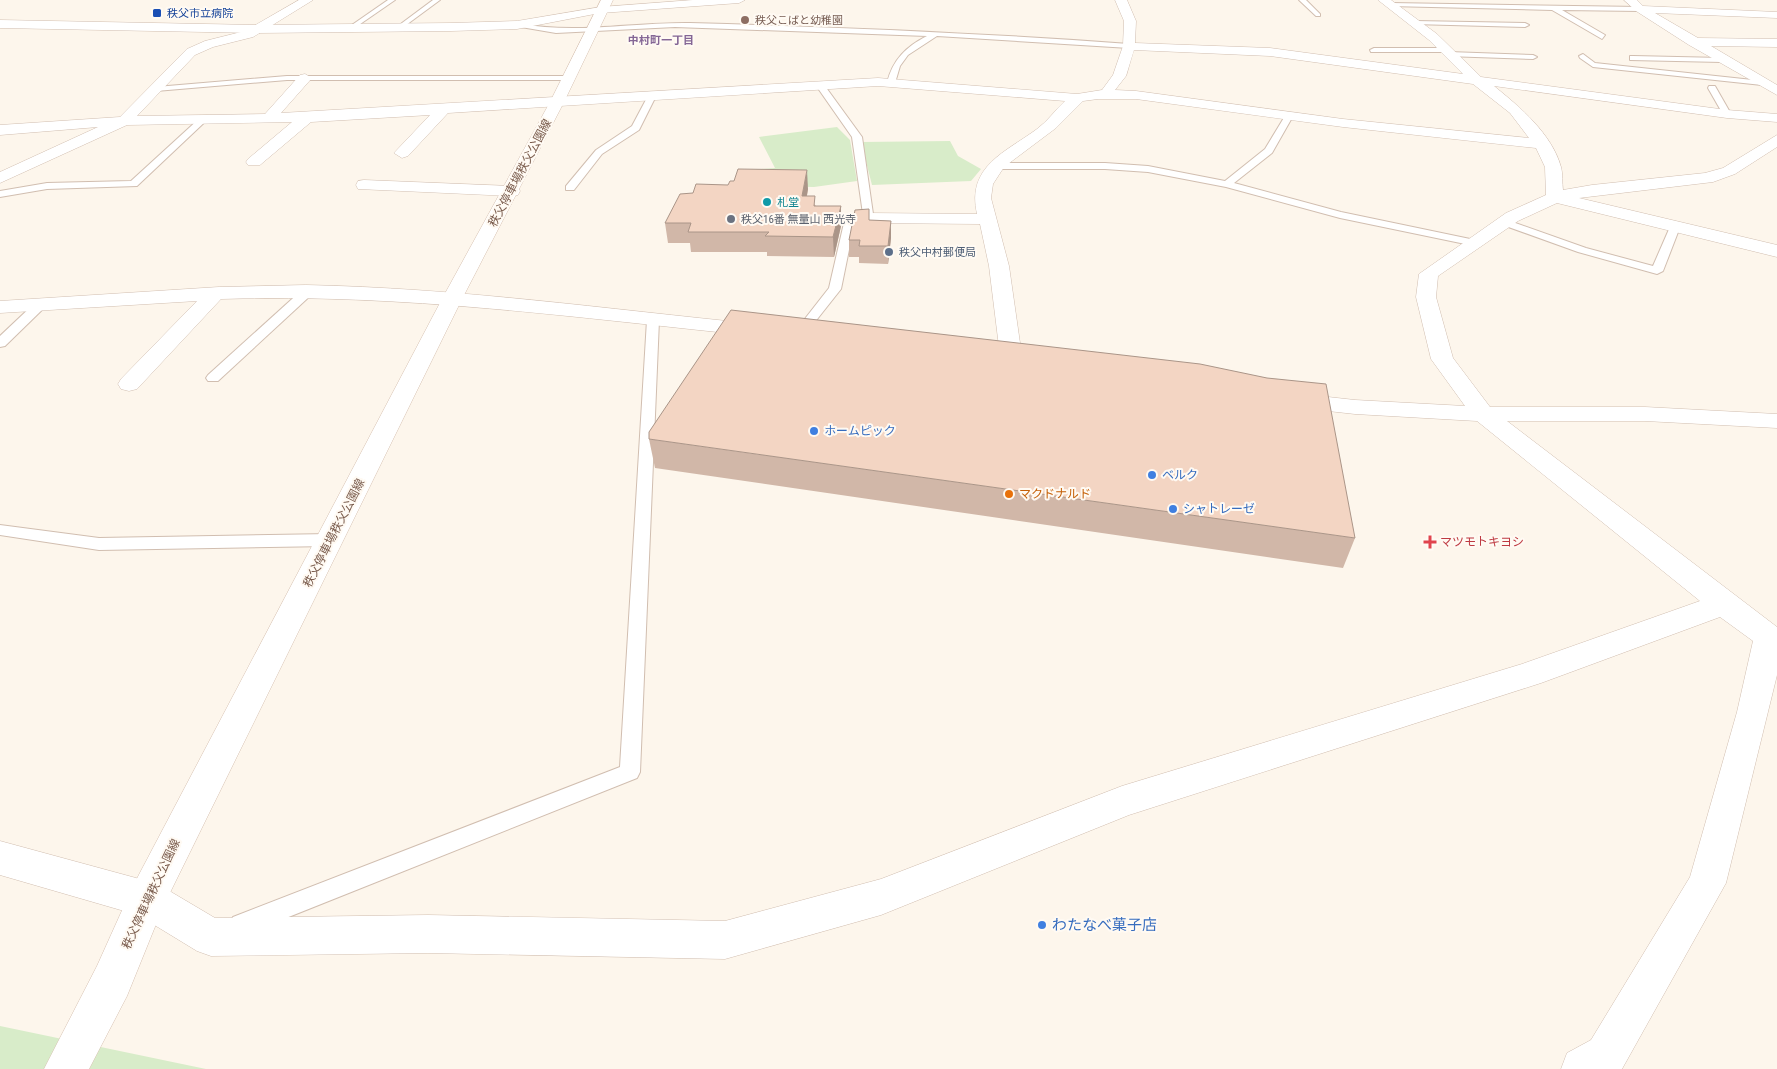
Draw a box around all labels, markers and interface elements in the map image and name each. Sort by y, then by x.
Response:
marker: 秩父市立病院 [151,7,163,19]
place label: 秩父市立病院 [167,7,233,20]
marker: 秩父こばと幼稚園 [739,14,751,26]
place label: 秩父こばと幼稚園 [755,14,843,27]
district label: 中村町一丁目 [628,34,694,47]
street label: 秩父停車場秩父公園線 [486,117,554,229]
marker: 札堂 [761,196,773,208]
place label: 札堂 [777,196,799,209]
marker: 秩父16番 無量山 西光寺 [725,213,737,225]
place label: 秩父16番 無量山 西光寺 [741,213,856,226]
marker: 秩父中村郵便局 [883,246,895,258]
place label: 秩父中村郵便局 [899,246,976,259]
place label: ホームピック [824,424,896,438]
marker: ホームピック [808,425,820,437]
place label: ベルク [1162,468,1198,482]
marker: ベルク [1146,469,1158,481]
street label: 秩父停車場秩父公園線 [301,476,367,590]
place label: マクドナルド [1019,487,1091,501]
marker: マクドナルド [1003,488,1015,500]
place label: シャトレーゼ [1183,502,1255,516]
marker: シャトレーゼ [1167,503,1179,515]
place label: マツモトキヨシ [1440,535,1524,549]
marker: マツモトキヨシ [1424,536,1436,548]
street label: 秩父停車場秩父公園線 [119,837,183,951]
place label: わたなべ菓子店 [1052,916,1157,934]
marker: わたなべ菓子店 [1036,919,1048,931]

